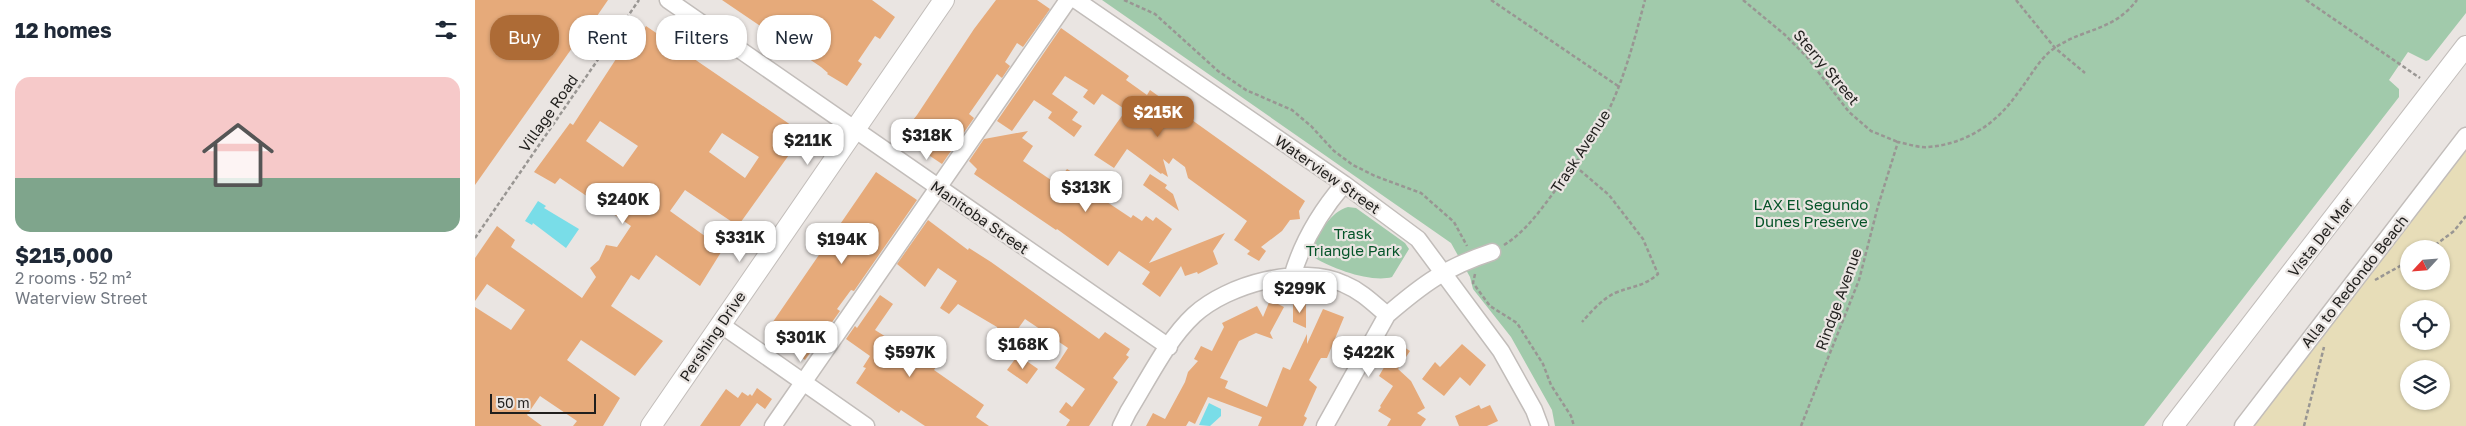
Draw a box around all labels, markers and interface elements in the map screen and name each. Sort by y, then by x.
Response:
chip: Buy [490,15,559,60]
chip: Rent [569,15,646,60]
chip: Filters [656,15,747,60]
chip: New [757,15,831,60]
icon: filters [432,16,460,44]
text: 12 homes [15,17,112,43]
street label: Sterry Street [1790,26,1864,108]
street label: Village Road [515,71,581,155]
pin: $215K [1123,96,1193,138]
text: $215K [1133,102,1183,122]
street label: Trask Avenue [1547,106,1614,196]
icon: home [193,110,283,200]
pin: $318K [892,119,962,161]
pin: $211K [773,124,843,166]
text: $318K [902,125,952,145]
text: $211K [784,130,832,150]
street label: Waterview Street [1272,131,1384,217]
pin: $313K [1051,170,1121,213]
street label: Manitoba Street [928,177,1032,257]
text: $313K [1061,177,1111,197]
pin: $240K [588,182,658,225]
text: $240K [597,189,649,209]
street label: Vista Del Mar [2284,194,2356,280]
park label: LAX El Segundo Dunes Preserve [1754,195,1868,230]
street label: Alla to Redondo Beach [2297,211,2411,351]
pin: $331K [705,220,775,263]
pin: $194K [807,222,877,265]
park label: Trask Triangle Park [1306,224,1401,259]
text: $331K [715,227,765,247]
text: $194K [817,229,867,249]
north arrow [2400,240,2450,290]
map controls [2400,240,2450,410]
text: $215,000 [15,242,113,268]
street label: Rindge Avenue [1811,245,1865,352]
text: 2 rooms · 52 m² [15,268,131,288]
pin: $299K [1265,272,1335,314]
text: $299K [1274,278,1326,298]
street label: Pershing Drive [675,287,749,384]
text: Waterview Street [15,288,148,308]
button: locate [2400,300,2450,350]
pin: $301K [766,320,836,363]
text: $301K [776,327,826,347]
pin: $168K [988,328,1058,370]
text: $168K [998,334,1048,354]
pin: $597K [875,336,945,378]
pin: $422K [1334,336,1404,378]
text: $597K [885,342,935,362]
text: $422K [1343,342,1395,362]
button: layers [2400,360,2450,410]
scale bar [490,391,596,414]
text: 50 m [497,394,530,411]

